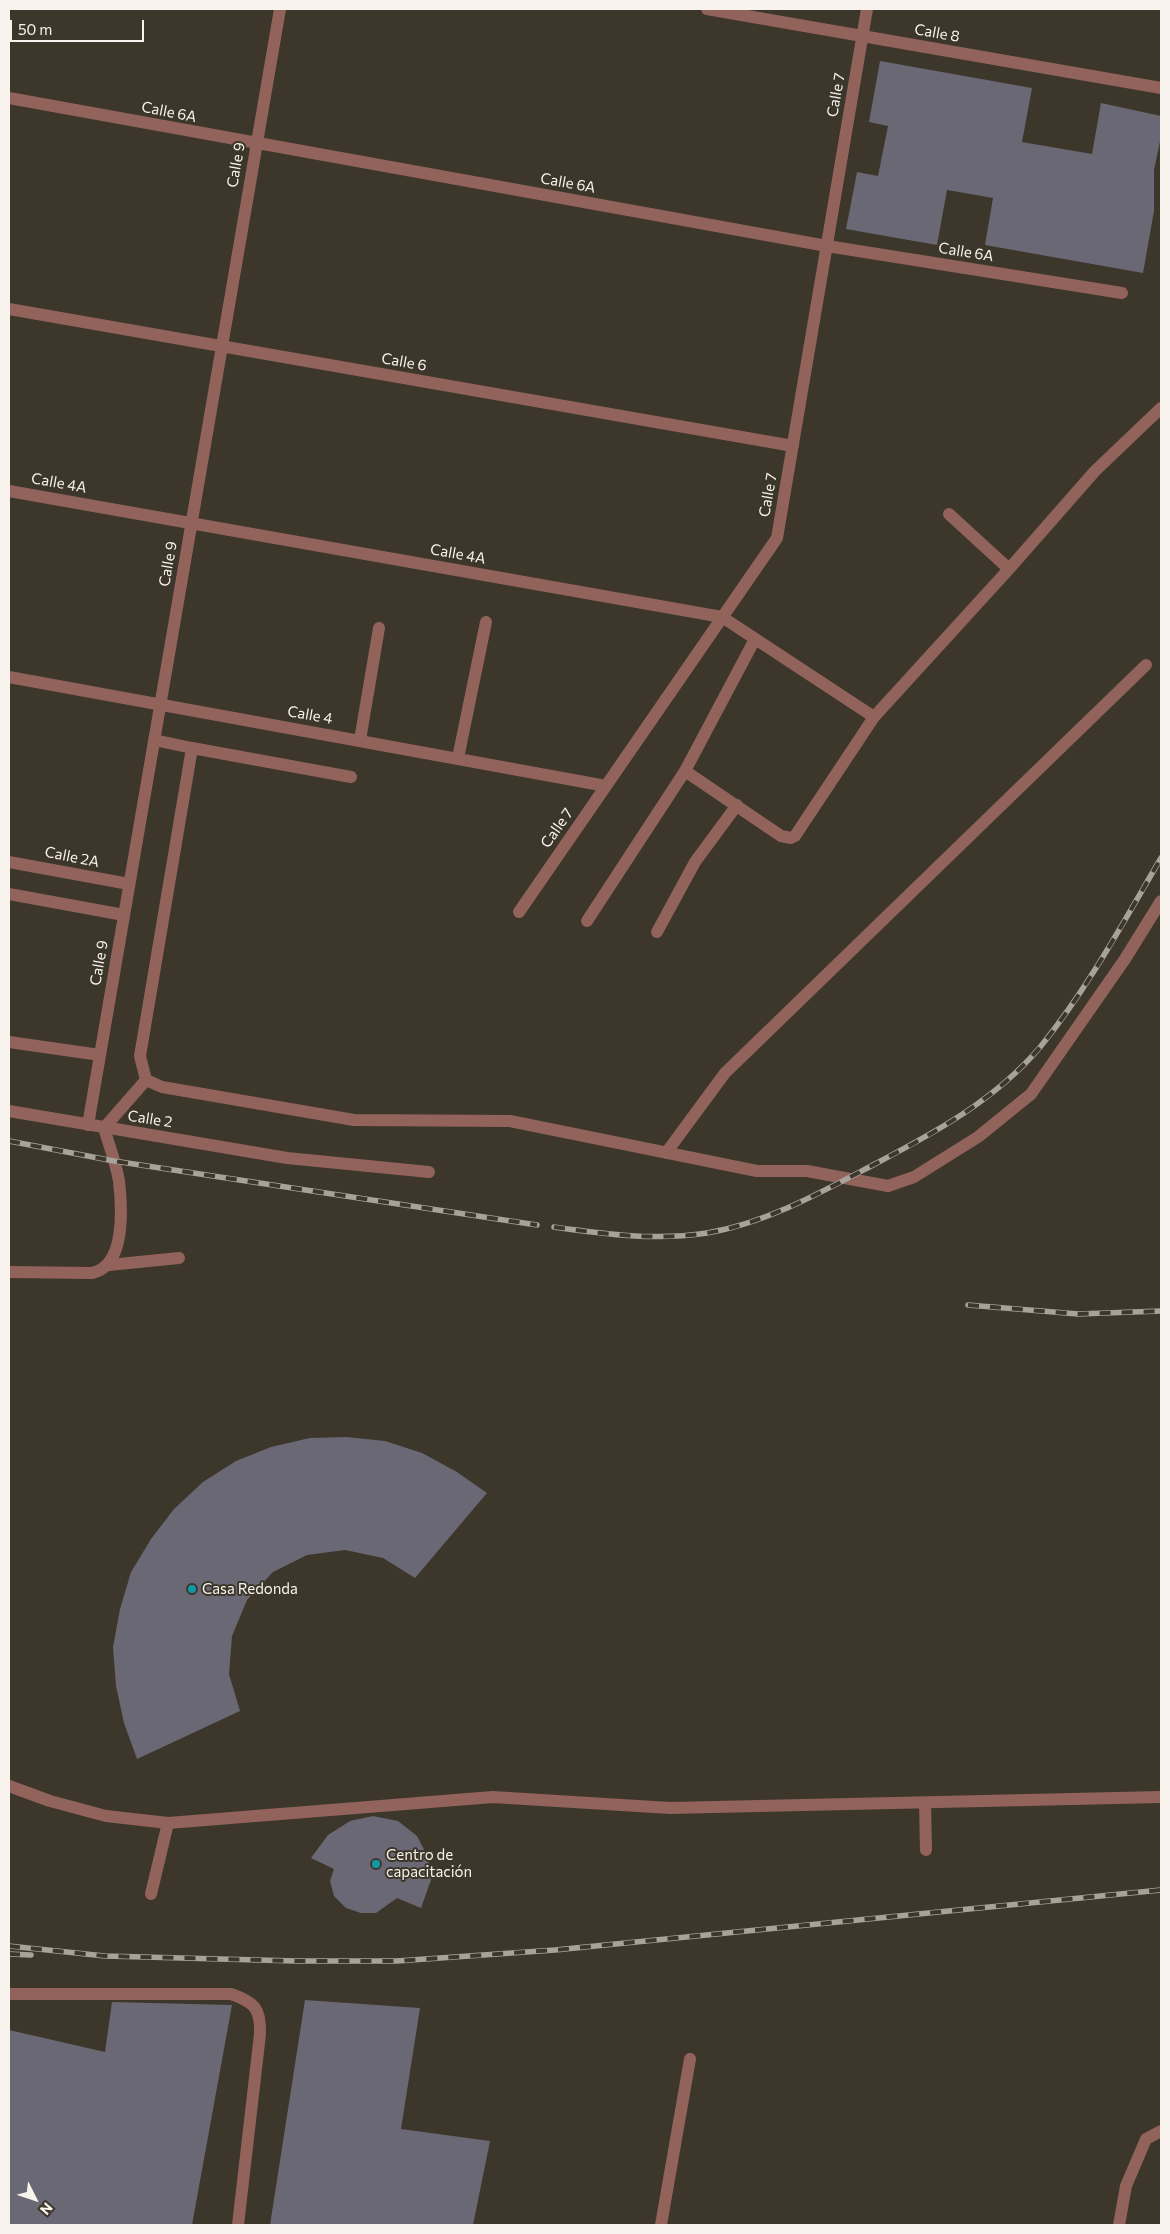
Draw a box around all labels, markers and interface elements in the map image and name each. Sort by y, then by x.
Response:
scale bar [12,10,146,42]
text: 50 m [18,20,52,38]
street label: Calle 8 [913,20,961,46]
street label: Calle 7 [823,72,849,118]
street label: Calle 6A [140,98,198,126]
street label: Calle 9 [223,141,249,189]
street label: Calle 6A [539,169,597,197]
street label: Calle 6A [937,239,995,265]
street label: Calle 6 [380,349,428,375]
street label: Calle 4A [30,469,88,497]
street label: Calle 7 [755,472,781,518]
street label: Calle 9 [155,540,181,588]
street label: Calle 4A [429,540,487,568]
street label: Calle 4 [286,702,334,728]
street label: Calle 7 [537,805,577,851]
street label: Calle 2A [43,843,101,871]
street label: Calle 9 [86,939,112,987]
street label: Calle 2 [126,1107,174,1131]
place label: Casa Redonda [202,1580,298,1598]
marker: Casa Redonda [186,1583,198,1595]
place label: Centro de capacitación [386,1846,472,1881]
marker: Centro de capacitación [370,1858,382,1870]
north arrow [10,2174,60,2224]
text: N [37,2200,57,2219]

